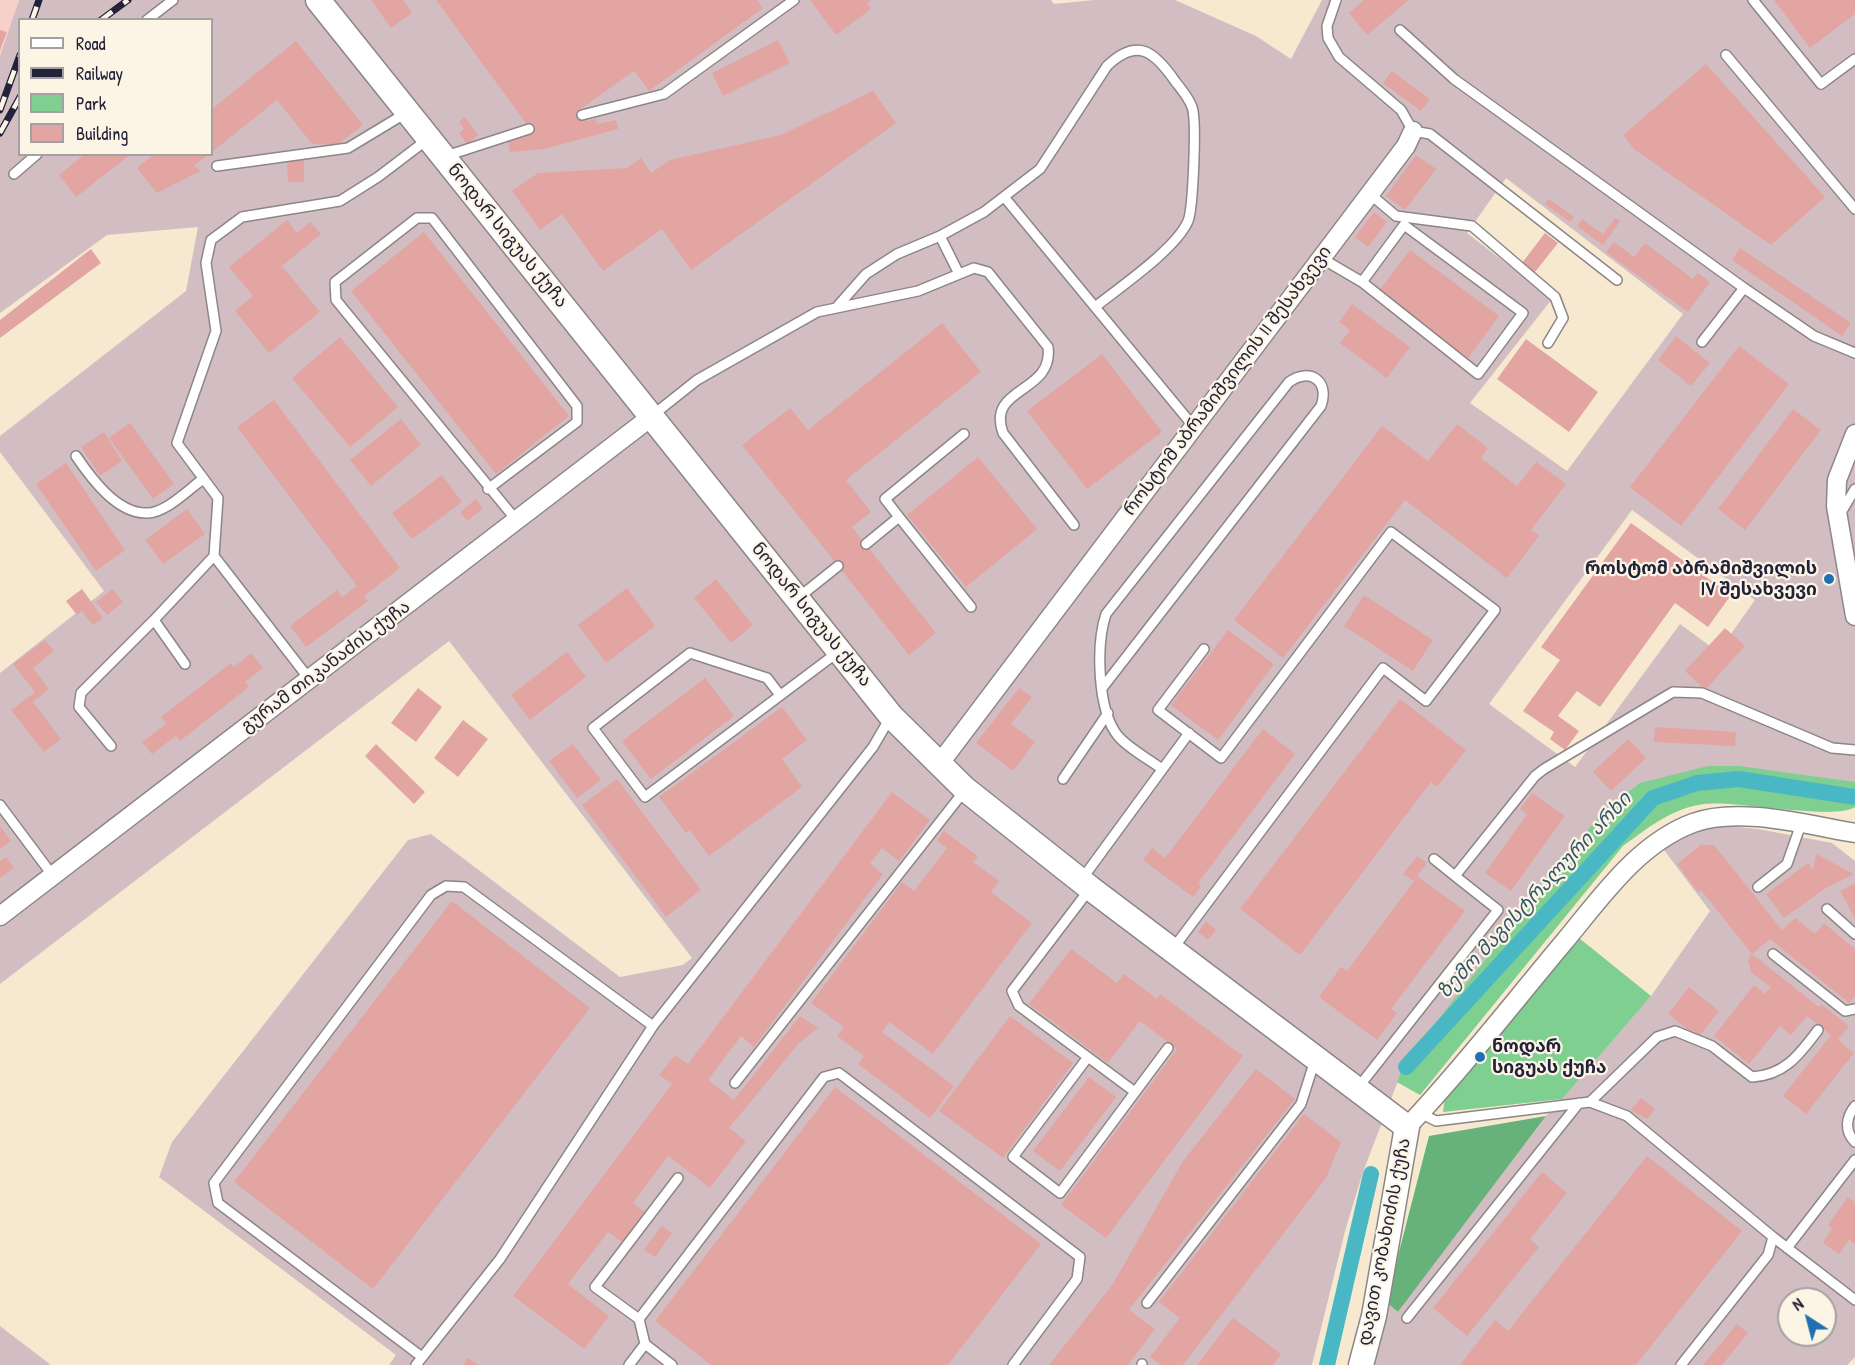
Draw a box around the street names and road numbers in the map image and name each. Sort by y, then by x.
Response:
street label: ნოდარ სიგუას ქუჩა [442,160,572,312]
street label: როსტომ აბრამიშვილის II შესახვევი [1119,242,1337,520]
street label: ნოდარ სიგუას ქუჩა [746,539,876,691]
street label: გურამ თიკანაძის ქუჩა [237,596,415,738]
street label: დავით კობახიძის ქუჩა [1354,1136,1416,1348]

